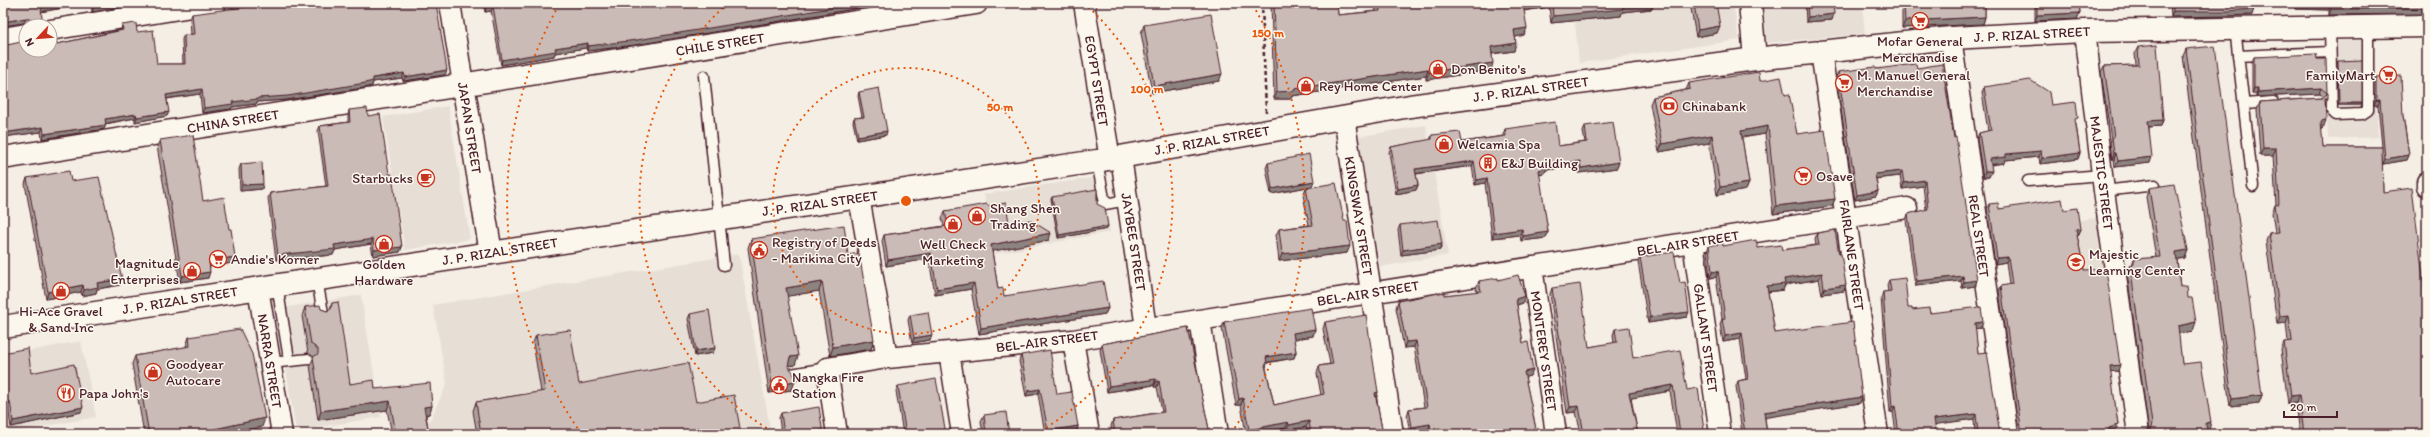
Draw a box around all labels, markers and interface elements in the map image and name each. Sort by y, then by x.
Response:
supermarket icon: Mofar General Merchandise [1910,11,1930,31]
north arrow [18,18,58,58]
street label: J. P. RIZAL STREET [1973,23,2091,46]
text: 150 m [1252,26,1285,40]
street label: CHILE STREET [674,29,766,60]
place label: Mofar General Merchandise [1877,33,1963,66]
street label: EGYPT STREET [1081,34,1112,128]
text: N [22,36,37,48]
shop icon: Don Benito's [1428,59,1448,79]
place label: Don Benito's [1451,61,1526,78]
supermarket icon: FamilyMart [2378,65,2398,85]
place label: M. Manuel General Merchandise [1857,67,1970,100]
place label: FamilyMart [2306,67,2375,84]
street label: J. P. RIZAL STREET [1472,73,1590,106]
supermarket icon: M. Manuel General Merchandise [1834,73,1854,93]
shop icon: Rey Home Center [1296,76,1316,96]
place label: Rey Home Center [1319,78,1423,95]
street label: JAPAN STREET [454,81,485,175]
text: 100 m [1130,82,1164,96]
bank icon: Chinabank [1659,96,1679,116]
place label: Chinabank [1682,98,1746,115]
text: 50 m [987,100,1014,114]
street label: CHINA STREET [186,106,281,137]
street label: MAJESTIC STREET [2086,115,2117,231]
street label: J. P. RIZAL STREET [1153,122,1271,159]
shop icon: Welcamia Spa [1434,134,1454,154]
place label: Welcamia Spa [1457,136,1540,153]
building icon: E&J Building [1478,153,1498,173]
street label: KINGSWAY STREET [1341,155,1376,277]
place label: E&J Building [1501,155,1579,172]
supermarket icon: Osave [1793,166,1813,186]
cafe icon: Starbucks [416,168,436,188]
place label: Osave [1816,168,1853,185]
place label: Starbucks [352,170,413,187]
street label: J. P. RIZAL STREET [761,187,879,220]
street label: JAYBEE STREET [1117,192,1150,293]
centre of rings [899,194,913,208]
street label: REAL STREET [1964,194,1993,279]
street label: FAIRLANE STREET [1835,198,1868,312]
place label: Shang Shen Trading [990,200,1061,233]
shop icon: Shang Shen Trading [967,206,987,226]
shop icon: Well Check Marketing [943,214,963,234]
street label: BEL-AIR STREET [1636,227,1741,260]
shop icon: Golden Hardware [374,234,394,254]
street label: J. P. RIZAL STREET [441,234,559,269]
place label: Registry of Deeds - Marikina City [772,234,877,267]
place label: Well Check Marketing [920,236,986,269]
public building icon: Registry of Deeds - Marikina City [749,240,769,260]
place label: Majestic Learning Center [2089,246,2186,279]
supermarket icon: Andie's Korner [208,249,228,269]
place label: Andie's Korner [231,251,319,268]
school or university icon: Majestic Learning Center [2066,252,2086,272]
place label: Magnitude Enterprises [110,255,179,288]
place label: Golden Hardware [355,256,414,289]
shop icon: Magnitude Enterprises [182,261,202,281]
street label: BEL-AIR STREET [1316,277,1421,310]
shop icon: Hi-Ace Gravel & Sand Inc [51,281,71,301]
street label: GALLANT STREET [1689,282,1722,394]
street label: J. P. RIZAL STREET [121,283,239,318]
street label: MONTEREY STREET [1527,290,1560,413]
place label: Hi-Ace Gravel & Sand Inc [19,303,103,336]
street label: NARRA STREET [254,313,285,410]
street label: BEL-AIR STREET [995,327,1099,356]
place label: Goodyear Autocare [166,356,224,389]
shop icon: Goodyear Autocare [143,362,163,382]
place label: Nangka Fire Station [792,369,864,402]
public building icon: Nangka Fire Station [769,375,789,395]
restaurant icon: Papa John's [56,383,76,403]
place label: Papa John's [79,385,149,402]
scale bar [2284,393,2337,419]
text: 20 m [2290,400,2317,414]

